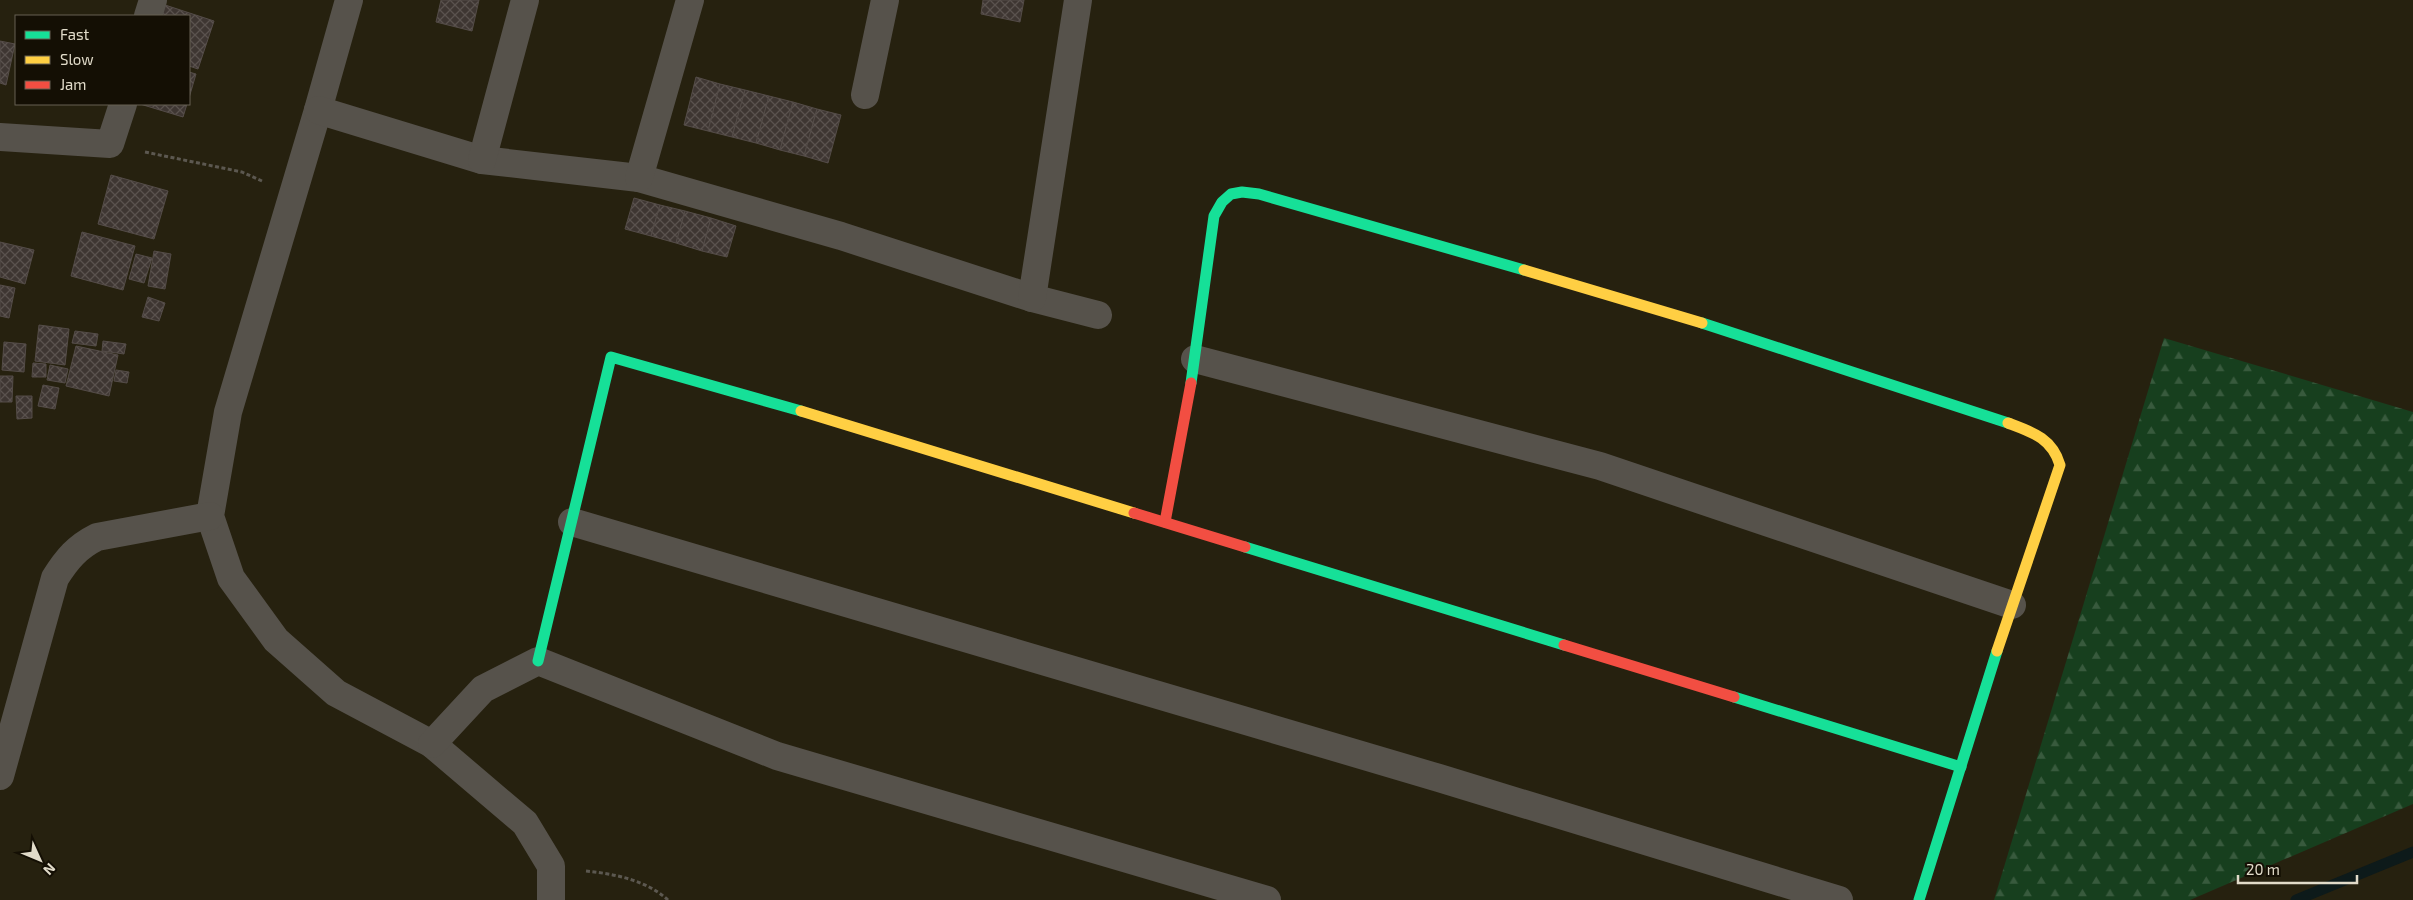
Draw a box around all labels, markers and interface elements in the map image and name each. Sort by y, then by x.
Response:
legend [15,15,190,105]
text: Fast [60,25,90,43]
text: Slow [60,50,94,68]
text: Jam [60,75,86,93]
north arrow [15,835,65,885]
scale bar [2238,852,2357,884]
text: N [40,860,59,879]
text: 20 m [2246,860,2280,878]

